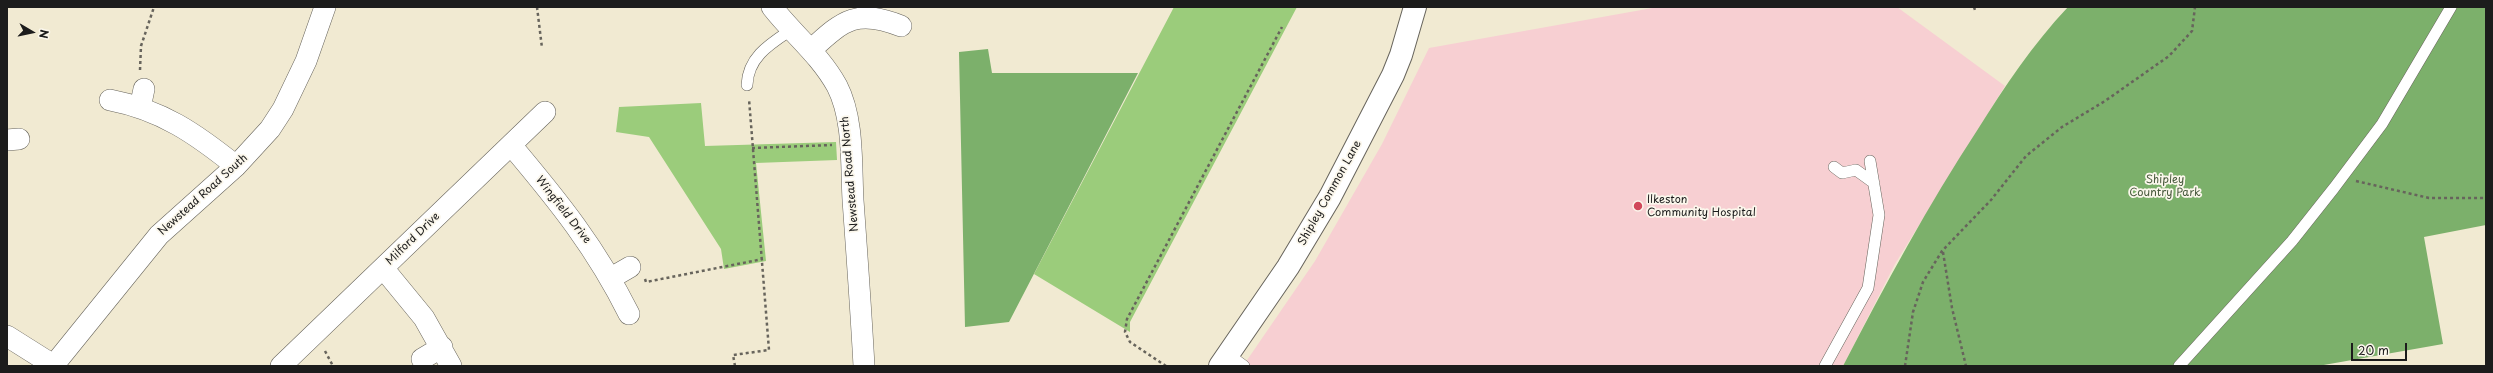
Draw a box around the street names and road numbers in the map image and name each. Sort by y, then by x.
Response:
street label: Newstead Road North [838,116,862,232]
street label: Shipley Common Lane [1296,138,1364,248]
street label: Newstead Road South [156,151,250,239]
street label: Wingfield Drive [533,174,593,246]
street label: Milford Drive [383,210,443,268]

